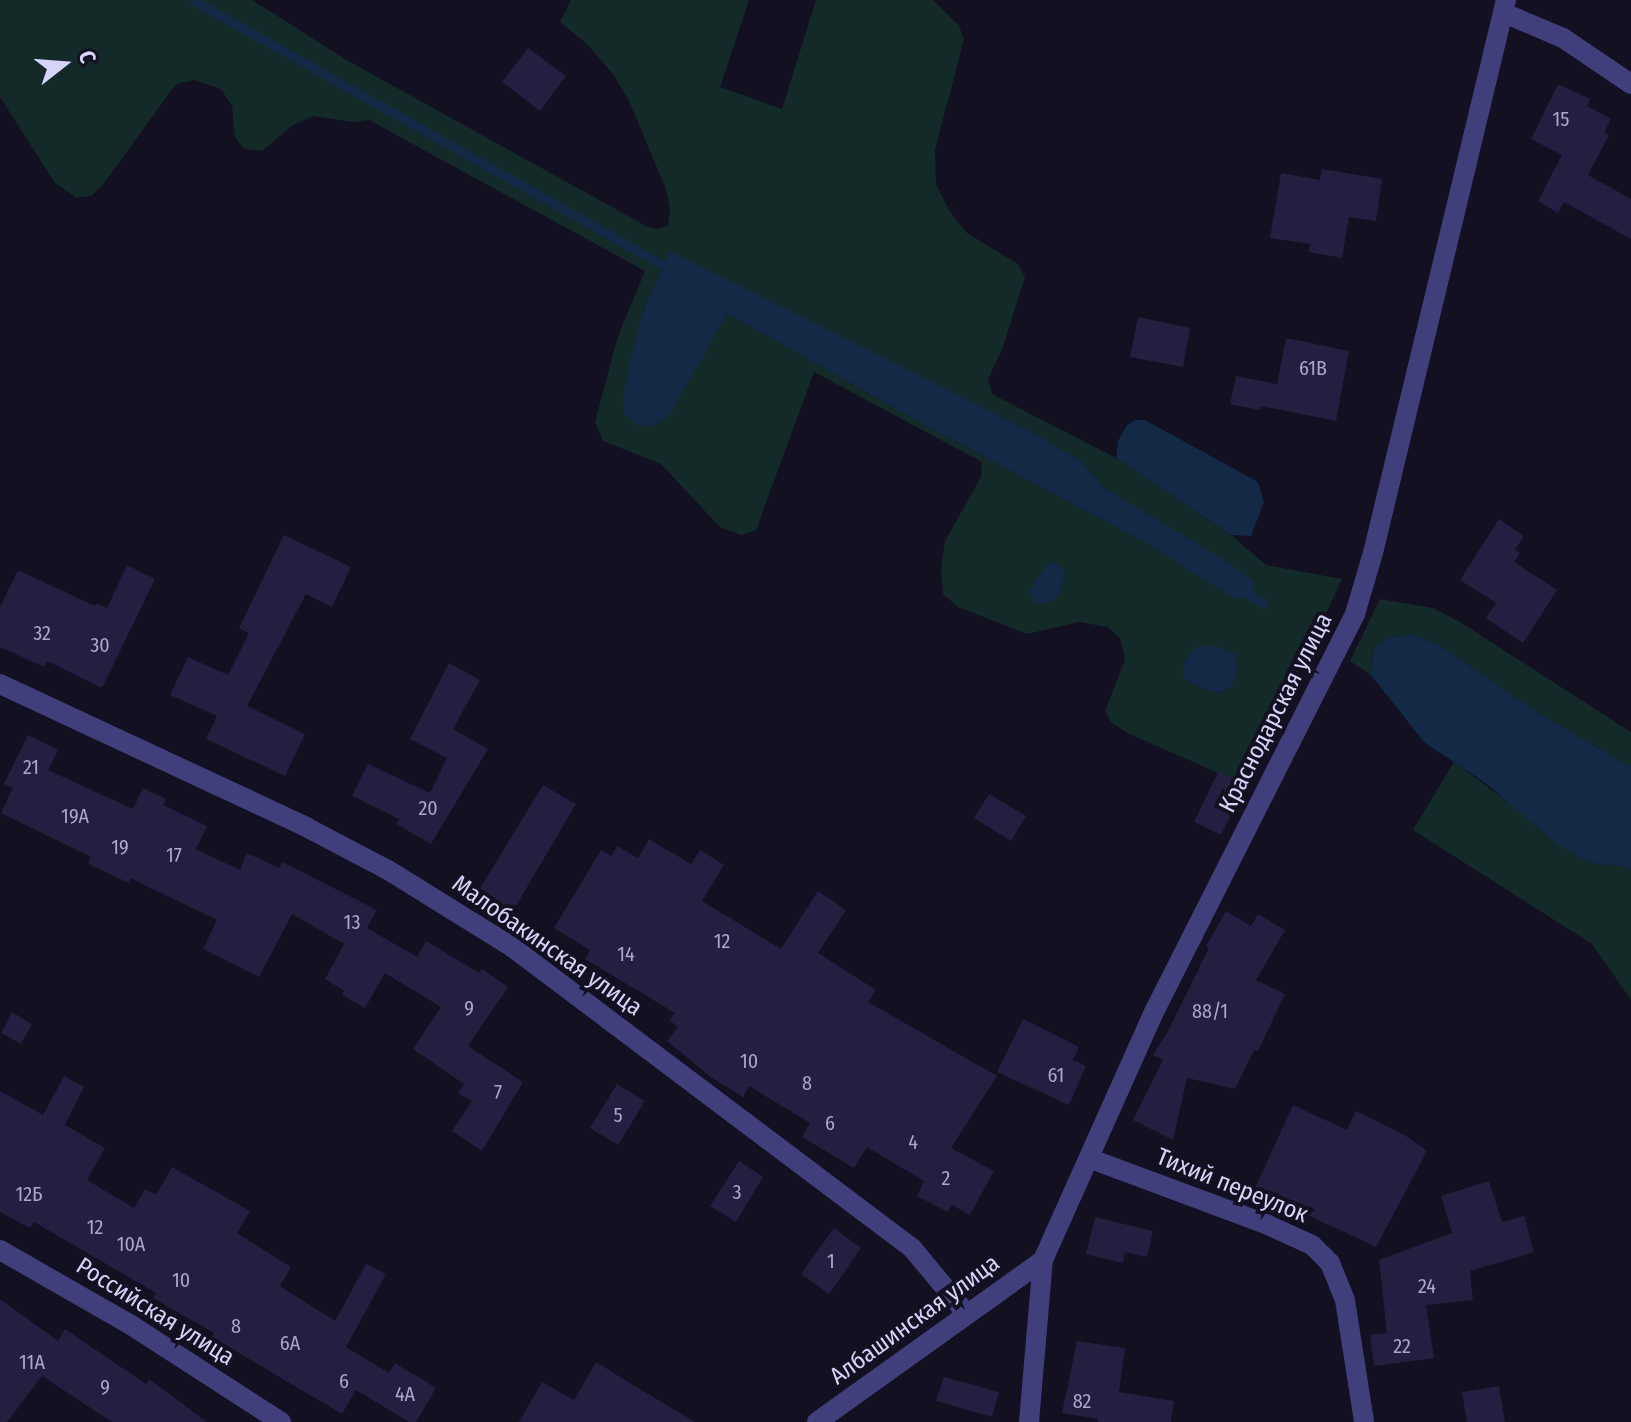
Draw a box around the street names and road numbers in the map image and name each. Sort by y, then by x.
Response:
street label: Краснодарская улица [1213,609,1339,817]
street label: Малобакинская улица [446,870,648,1022]
street label: Тихий переулок [1152,1142,1312,1230]
street label: Албашинская улица [825,1249,1005,1391]
street label: Российская улица [71,1252,239,1372]

